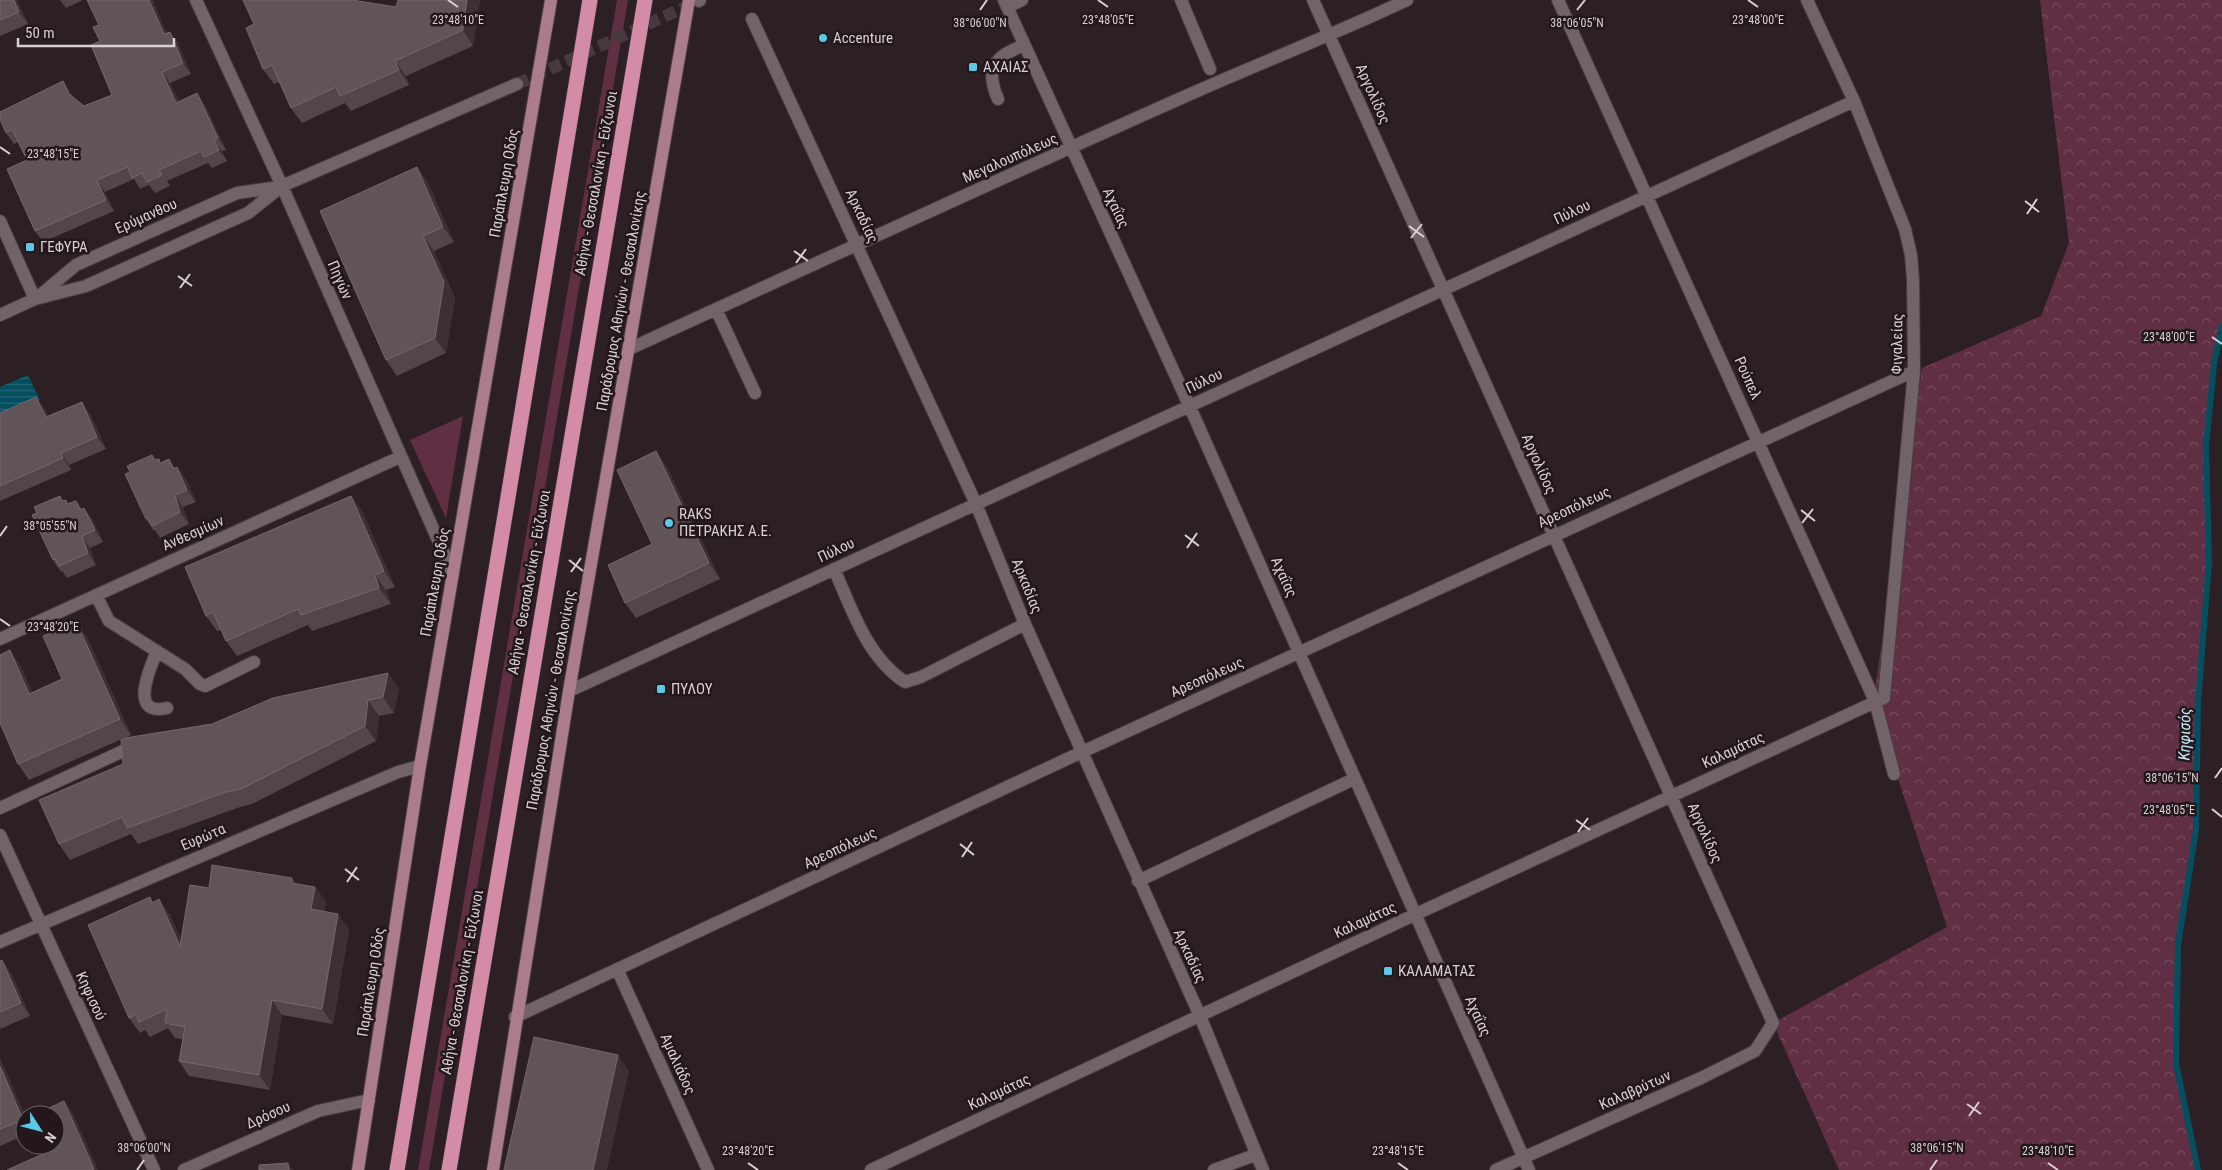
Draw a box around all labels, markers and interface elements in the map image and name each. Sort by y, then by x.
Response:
text: 23°48'10"E [432,13,484,27]
text: 23°48'05"E [1082,13,1134,27]
text: 23°48'00"E [1732,13,1784,27]
scale bar [18,15,174,47]
text: 38°06'00"N [953,16,1007,30]
text: 38°06'05"N [1550,16,1604,30]
text: 50 m [25,24,55,42]
place label: Accenture [833,29,893,47]
marker: Accenture [817,32,829,44]
place label: AXAΙΑΣ [983,58,1029,76]
marker: AXAΙΑΣ [967,61,979,73]
street label: Αργολίδος [1352,61,1394,127]
street label: Αθήνα - Θεσσαλονίκη - Εύζωνοι [571,89,621,277]
street label: Παράπλευρη Οδός [486,127,522,239]
street label: Μεγαλουπόλεως [960,129,1060,187]
text: 23°48'15"E [27,147,79,161]
street label: Αχαΐας [1099,185,1133,231]
street label: Αρκαδίας [842,186,882,246]
street label: Παράδρομος Αθηνών - Θεσσαλονίκης [593,189,649,413]
street label: Ερύμανθου [112,194,180,238]
street label: Πύλου [1551,196,1593,228]
place label: ΓΕΦΥΡΑ [40,238,88,256]
marker: ΓΕΦΥΡΑ [24,241,36,253]
street label: Πηγών [324,258,357,303]
street label: Φιγαλείας [1887,313,1907,375]
text: 23°48'00"E [2143,330,2195,344]
street label: Ρούπελ [1731,354,1765,402]
street label: Πύλου [1183,365,1225,397]
street label: Αργολίδος [1518,431,1560,497]
street label: Αρεοπόλεως [1535,482,1613,532]
street label: Αθήνα - Θεσσαλονίκη - Εύζωνοι [504,488,554,676]
place label: RAKS ΠΕΤΡΑΚΗΣ Α.Ε. [679,505,772,540]
street label: Ανθεσμίων [159,511,227,555]
marker: RAKS ΠΕΤΡΑΚΗΣ Α.Ε. [663,517,675,529]
text: 38°05'55"N [23,519,77,533]
street label: Παράπλευρη Οδός [417,526,453,638]
street label: Πύλου [815,534,857,566]
street label: Αχαΐας [1267,554,1301,600]
street label: Αρκαδίας [1008,556,1046,616]
street label: Παράδρομος Αθηνών - Θεσσαλονίκης [523,588,579,812]
text: 23°48'20"E [27,620,79,634]
street label: Αρεοπόλεως [1168,653,1246,701]
place label: ΠΥΛΟΥ [671,680,713,698]
marker: ΠΥΛΟΥ [655,683,667,695]
water label: Κηφισός [2175,707,2194,761]
street label: Καλαμάτας [1699,728,1767,772]
text: 38°06'15"N [2145,771,2199,785]
street label: Αργολίδος [1684,800,1726,866]
text: 23°48'05"E [2143,803,2195,817]
street label: Ευρώτα [178,819,229,854]
street label: Αρεοπόλεως [801,823,879,873]
street label: Αθήνα - Θεσσαλονίκη - Εύζωνοι [437,888,487,1076]
street label: Καλαμάτας [1331,898,1399,942]
street label: Παράπλευρη Οδός [353,926,389,1038]
street label: Αρκαδίας [1170,926,1210,986]
place label: ΚΑΛΑΜΑΤΑΣ [1398,962,1476,980]
marker: ΚΑΛΑΜΑΤΑΣ [1382,965,1394,977]
street label: Κηφισού [72,969,110,1023]
street label: Αχαΐας [1461,993,1495,1039]
street label: Αμαλιάδος [657,1031,699,1097]
street label: Καλαβρύτων [1596,1066,1674,1114]
street label: Καλαμάτας [965,1070,1033,1114]
street label: Δρόσου [243,1097,293,1133]
north arrow [15,1105,65,1155]
text: N [42,1129,60,1146]
text: 38°06'00"N [117,1141,171,1155]
text: 38°06'15"N [1910,1141,1964,1155]
text: 23°48'20"E [722,1144,774,1158]
text: 23°48'15"E [1372,1144,1424,1158]
text: 23°48'10"E [2022,1144,2074,1158]

